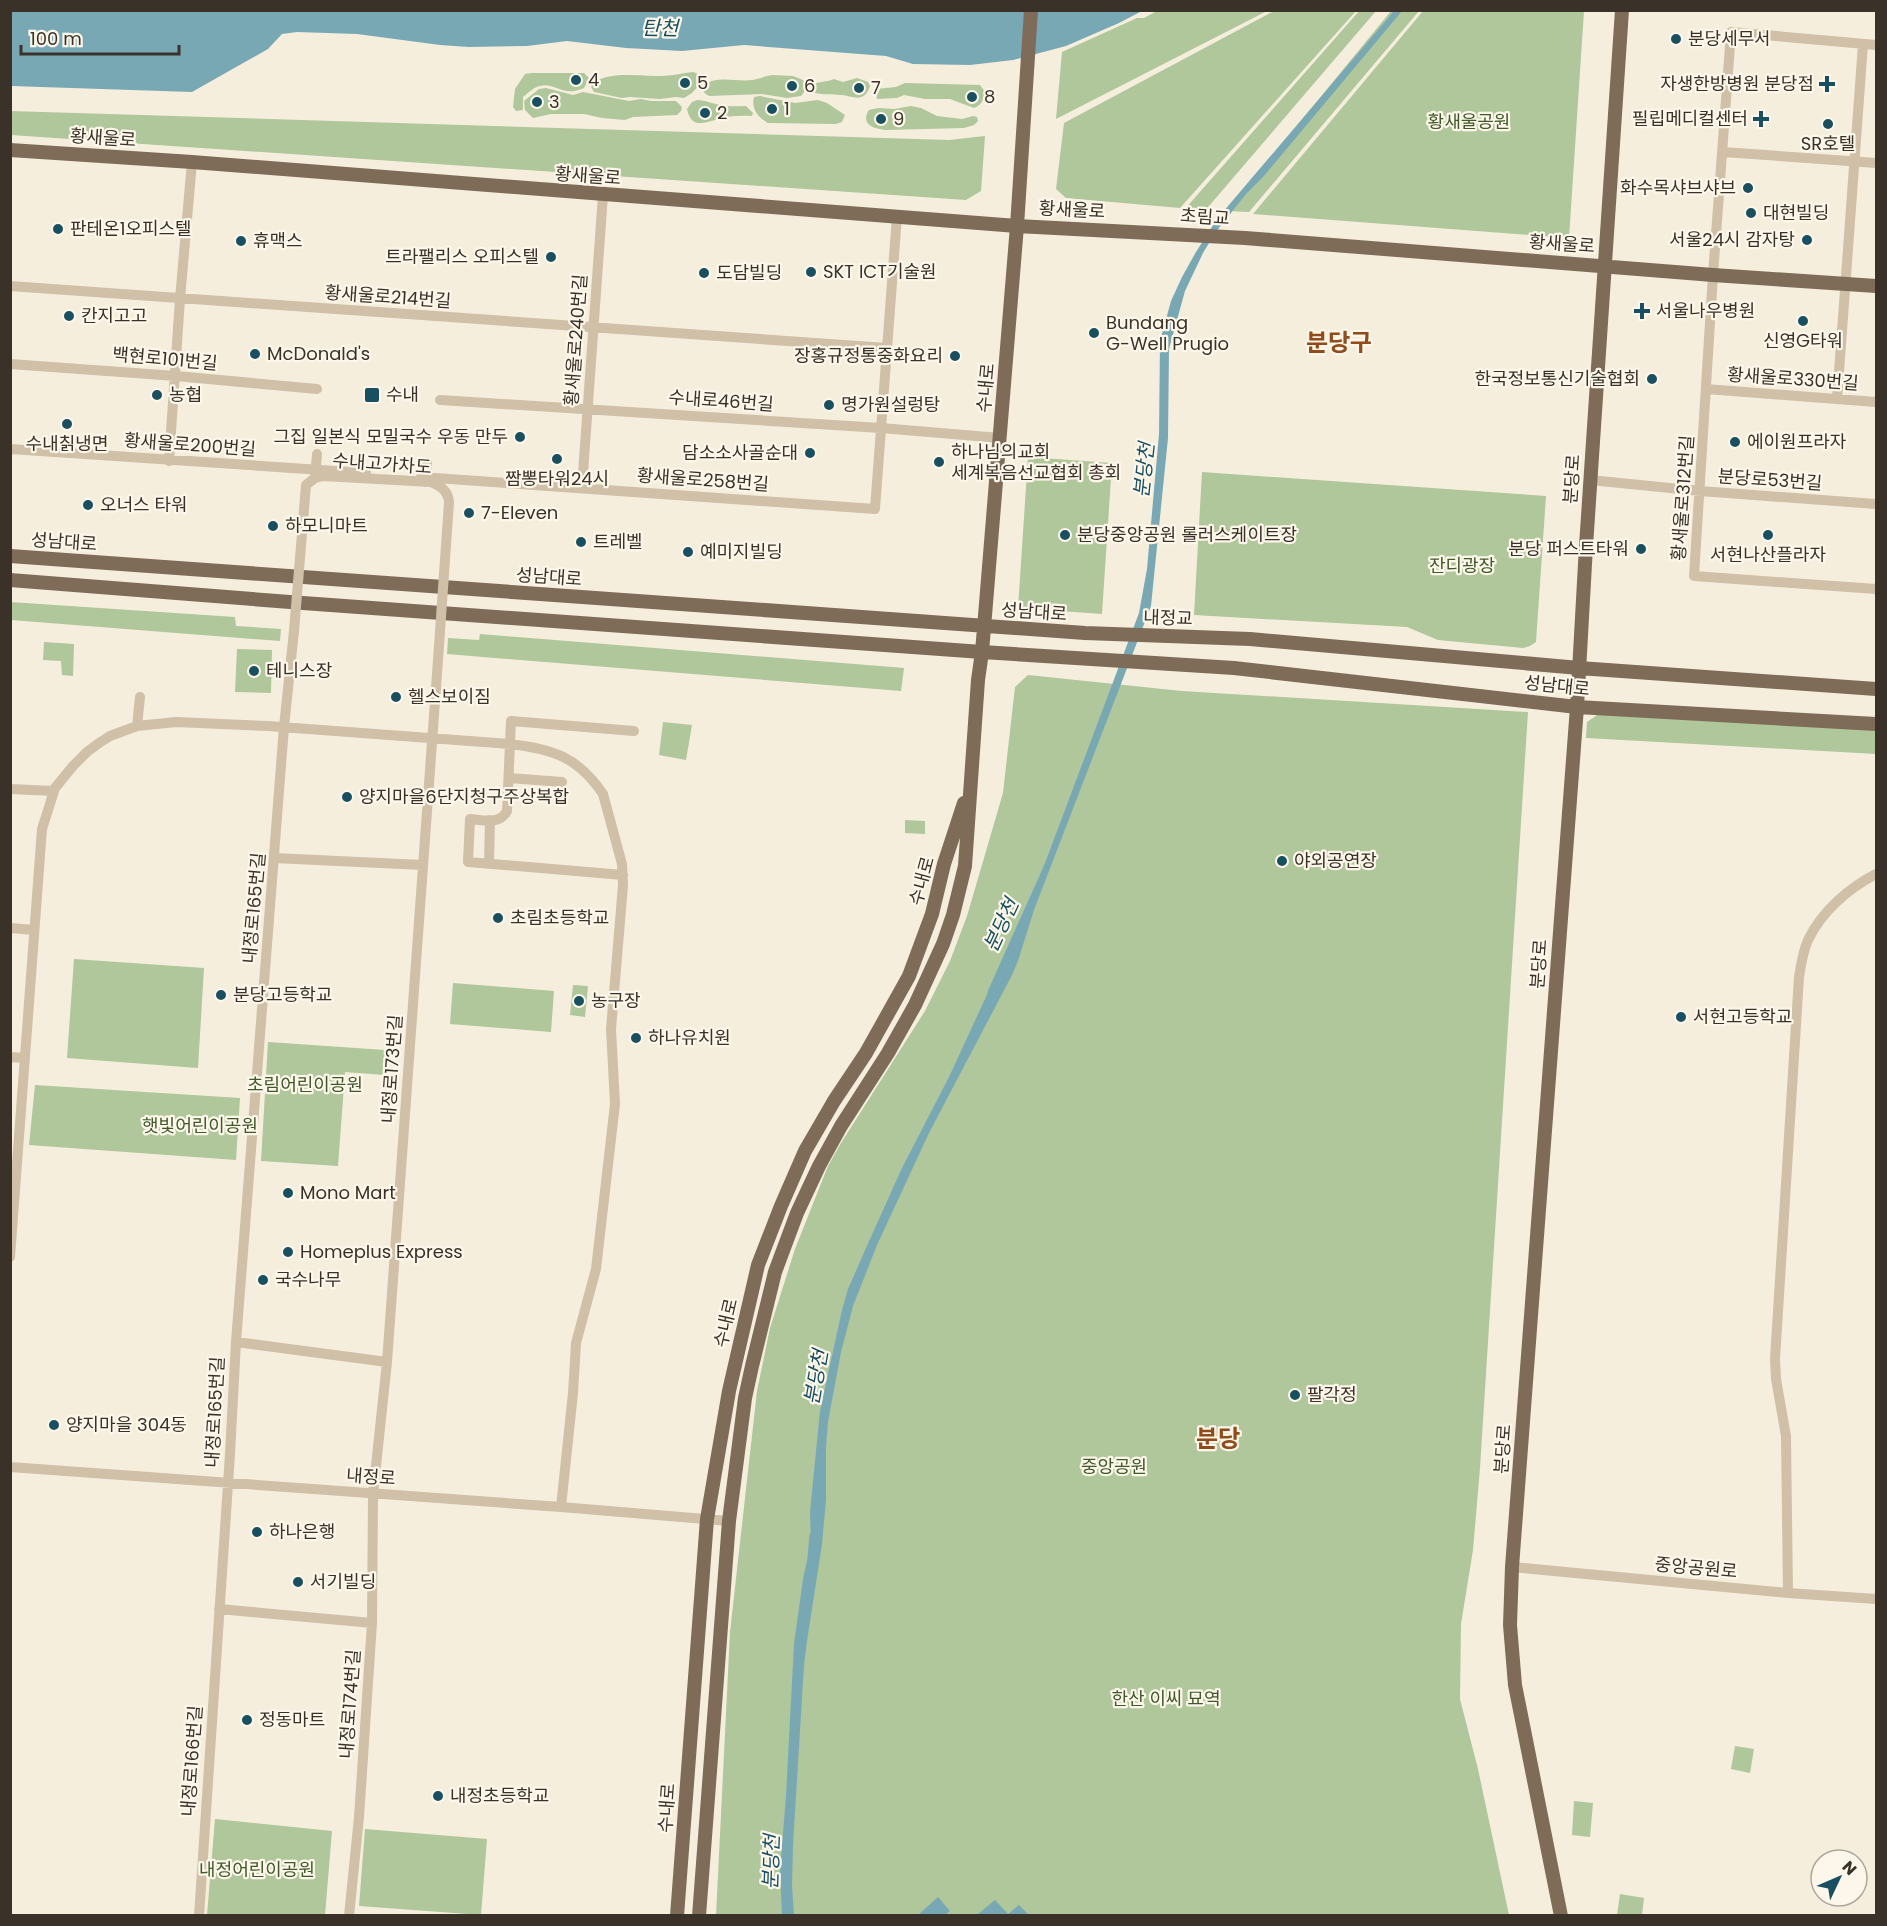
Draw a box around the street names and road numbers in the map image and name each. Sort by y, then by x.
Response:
street label: 황새울로 [69,123,137,152]
street label: 황새울로 [554,161,622,190]
street label: 황새울로 [1038,195,1106,224]
street label: 초림교 [1179,202,1231,231]
street label: 황새울로 [1528,229,1596,258]
street label: 황새울로240번길 [558,273,593,407]
street label: 황새울로214번길 [324,280,452,313]
street label: 백현로101번길 [111,341,219,376]
street label: 황새울로330번길 [1726,361,1860,396]
street label: 수내로 [971,362,1000,414]
street label: 수내로46번길 [668,384,775,417]
street label: 황새울로200번길 [123,427,257,462]
street label: 황새울로312번길 [1666,434,1699,562]
street label: 수내고가차도 [332,448,432,479]
street label: 분당로 [1557,453,1586,505]
street label: 황새울로258번길 [636,462,770,497]
street label: 분당로53번길 [1717,463,1823,496]
street label: 성남대로 [30,527,98,556]
street label: 성남대로 [515,562,583,591]
street label: 성남대로 [1000,597,1068,626]
street label: 내정교 [1143,604,1193,631]
street label: 성남대로 [1523,670,1591,701]
street label: 내정로165번길 [236,851,271,964]
street label: 수내로 [903,854,940,908]
street label: 분당로 [1524,938,1553,990]
street label: 내정로173번길 [375,1014,408,1124]
street label: 수내로 [708,1296,743,1350]
street label: 내정로165번길 [199,1356,230,1468]
street label: 분당로 [1488,1423,1517,1475]
street label: 내정로 [345,1462,397,1491]
street label: 중앙공원로 [1654,1551,1738,1584]
street label: 내정로174번길 [333,1648,366,1760]
street label: 내정로166번길 [175,1705,208,1817]
street label: 수내로 [652,1782,681,1834]

